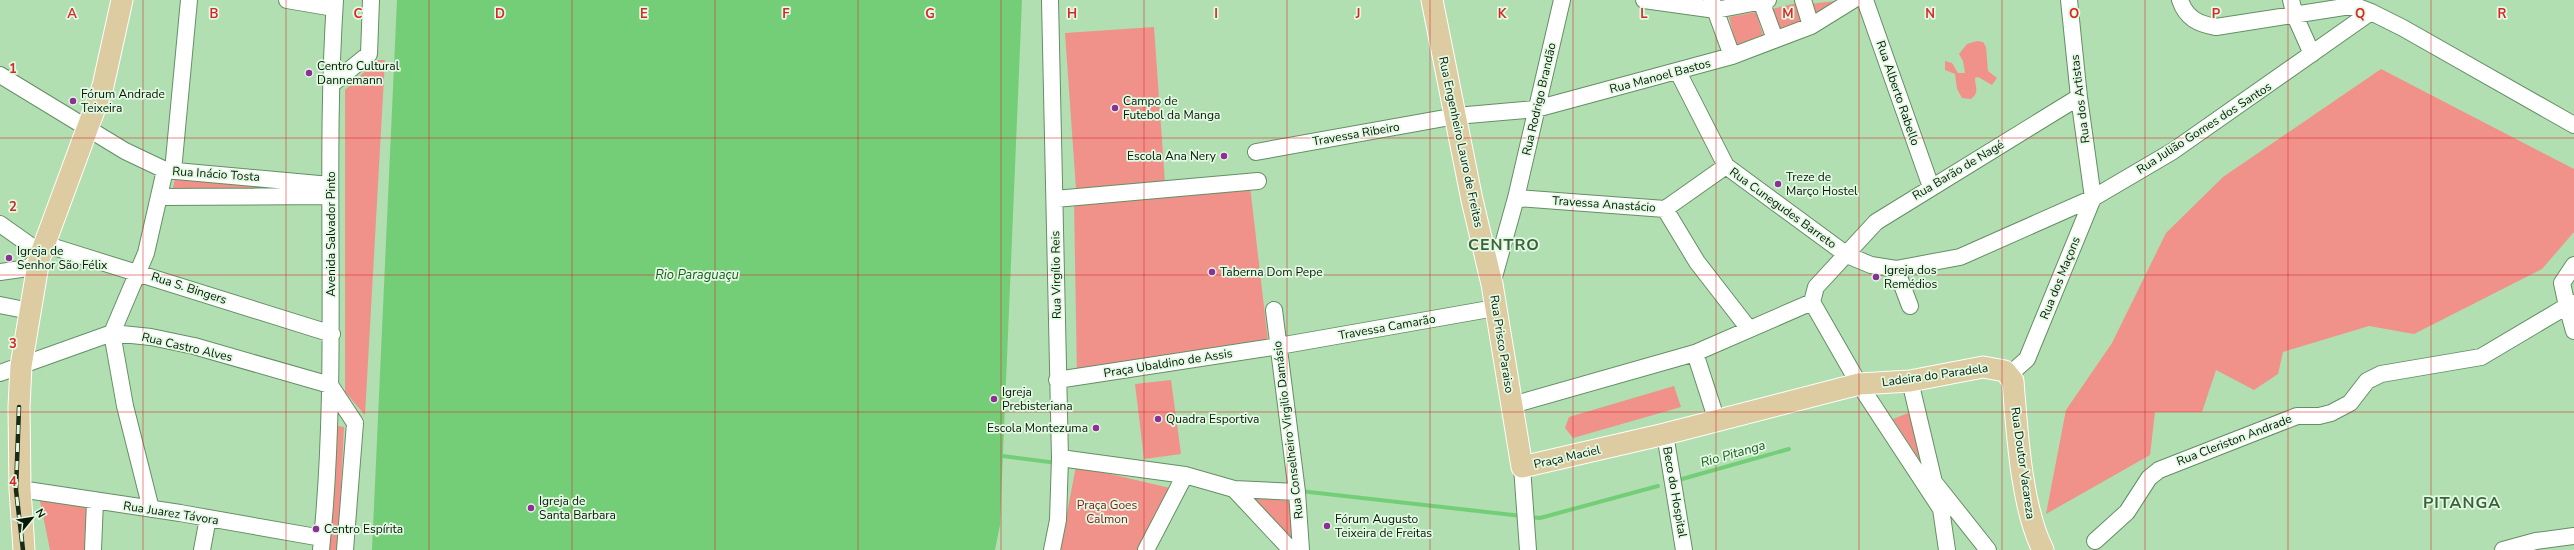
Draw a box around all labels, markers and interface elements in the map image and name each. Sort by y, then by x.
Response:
text: A [67,5,77,23]
text: B [210,5,219,23]
text: C [354,5,363,23]
text: D [495,5,505,23]
text: E [640,5,648,23]
text: F [782,5,790,23]
text: G [925,5,935,23]
text: H [1067,5,1077,23]
text: I [1214,5,1218,23]
text: J [1355,5,1360,23]
text: K [1498,5,1507,23]
text: L [1640,5,1648,23]
text: M [1782,5,1794,23]
text: N [1925,5,1935,23]
text: O [2069,5,2079,23]
text: P [2212,5,2221,23]
text: Q [2355,5,2365,23]
text: R [2498,5,2507,23]
street label: Rua Alberto Rabello [1873,38,1924,148]
street label: Rua Rodrigo Brandão [1518,41,1560,157]
street label: Rua dos Artistas [2067,54,2093,144]
street label: Rua Engenheiro Lauro de Freitas [1435,55,1487,229]
street label: Rua Manoel Bastos [1608,55,1713,97]
place label: Centro Cultural Dannemann [317,58,400,88]
text: 1 [9,60,17,78]
marker: Centro Cultural Dannemann [304,68,314,78]
street label: Rua Julião Gomes dos Santos [2133,78,2275,178]
place label: Fórum Andrade Teixeira [81,86,165,116]
place label: Campo de Futebol da Manga [1123,93,1220,123]
marker: Fórum Andrade Teixeira [68,96,78,106]
marker: Campo de Futebol da Manga [1110,103,1120,113]
street label: Travessa Ribeiro [1311,118,1401,150]
street label: Rua Barão de Nagé [1909,136,2007,204]
place label: Escola Ana Nery [1127,148,1217,164]
marker: Escola Ana Nery [1219,151,1229,161]
street label: Rua Inácio Tosta [172,163,260,185]
street label: Rua Cunegudes Barreto [1726,164,1840,252]
place label: Treze de Março Hostel [1786,169,1858,199]
street label: Avenida Salvador Pinto [323,171,339,297]
marker: Treze de Março Hostel [1773,179,1783,189]
street label: Travessa Anastácio [1552,192,1657,216]
text: 2 [9,198,17,216]
street label: Rua Virgílio Reis [1047,230,1065,319]
district label: CENTRO [1468,234,1540,256]
street label: Rua dos Maçons [2036,234,2084,322]
place label: Igreja de Senhor São Félix [17,243,108,273]
marker: Igreja de Senhor São Félix [4,253,14,263]
place label: Igreja dos Remédios [1884,262,1937,292]
place label: Taberna Dom Pepe [1220,264,1323,280]
water label: Rio Paraguaçu [655,266,739,284]
marker: Taberna Dom Pepe [1207,267,1217,277]
street label: Rua S. Bingers [149,268,229,308]
marker: Igreja dos Remédios [1871,272,1881,282]
street label: Rua Prisco Paraiso [1486,294,1518,395]
street label: Travessa Camarão [1337,311,1437,343]
street label: Rua Castro Alves [140,329,234,365]
text: 3 [9,335,17,353]
street label: Rua Conselheiro Virgilio Damásio [1269,340,1307,520]
street label: Praça Ubaldino de Assis [1102,345,1234,381]
street label: Ladeira do Paradela [1881,360,1989,390]
place label: Igreja Prebisteriana [1002,384,1073,414]
marker: Igreja Prebisteriana [989,394,999,404]
street label: Rua Doutor Vacareza [2007,406,2039,520]
place label: Quadra Esportiva [1166,411,1259,427]
street label: Rua Cleriston Andrade [2174,411,2294,469]
marker: Quadra Esportiva [1153,414,1163,424]
place label: Escola Montezuma [987,420,1088,436]
marker: Escola Montezuma [1091,423,1101,433]
water label: Rio Pitanga [1698,436,1768,472]
street label: Praça Maciel [1532,441,1602,472]
street label: Beco do Hospital [1659,445,1691,539]
text: 4 [9,473,17,491]
district label: PITANGA [2423,492,2501,514]
place label: Igreja de Santa Barbara [539,493,616,523]
park label: Praça Goes Calmon [1077,497,1138,527]
north arrow [12,498,52,538]
street label: Rua Juarez Távora [122,498,220,528]
marker: Igreja de Santa Barbara [526,503,536,513]
text: N [32,506,49,521]
place label: Fórum Augusto Teixeira de Freitas [1335,511,1432,541]
place label: Centro Espírita [324,521,403,537]
marker: Fórum Augusto Teixeira de Freitas [1322,521,1332,531]
marker: Centro Espírita [311,524,321,534]

